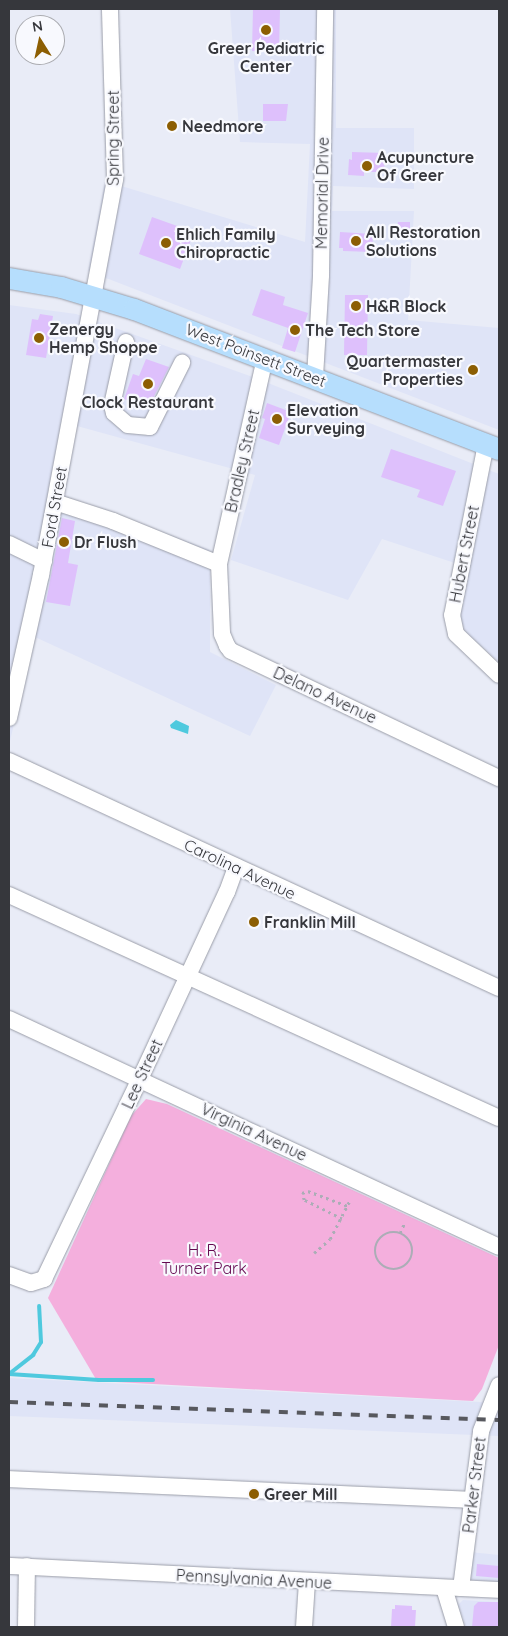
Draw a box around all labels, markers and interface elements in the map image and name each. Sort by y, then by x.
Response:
north arrow [15,15,65,65]
text: N [31,16,44,36]
marker: Greer Pediatric Center [260,24,272,36]
place label: Greer Pediatric Center [208,38,324,76]
street label: Spring Street [103,90,123,186]
place label: Needmore [182,116,263,136]
marker: Needmore [166,120,178,132]
street label: Memorial Drive [311,137,333,249]
place label: Acupuncture Of Greer [377,147,474,185]
marker: Acupuncture Of Greer [361,160,373,172]
place label: All Restoration Solutions [366,222,480,260]
place label: Ehlich Family Chiropractic [176,224,276,262]
marker: All Restoration Solutions [350,235,362,247]
marker: Ehlich Family Chiropractic [160,237,172,249]
place label: H&R Block [366,296,446,316]
marker: H&R Block [350,300,362,312]
place label: Zenergy Hemp Shoppe [49,319,158,357]
street label: West Poinsett Street [183,319,329,391]
place label: The Tech Store [305,320,420,340]
marker: The Tech Store [289,324,301,336]
marker: Zenergy Hemp Shoppe [33,332,45,344]
place label: Quartermaster Properties [346,351,463,389]
marker: Quartermaster Properties [467,364,479,376]
marker: Clock Restaurant [142,378,154,390]
place label: Clock Restaurant [82,392,214,412]
place label: Elevation Surveying [287,400,365,438]
street label: Bradley Street [221,407,263,515]
marker: Elevation Surveying [271,413,283,425]
street label: Ford Street [37,465,71,549]
street label: Hubert Street [445,504,483,604]
place label: Dr Flush [74,532,137,552]
marker: Dr Flush [58,536,70,548]
street label: Delano Avenue [270,663,380,727]
street label: Carolina Avenue [181,835,299,903]
place label: Franklin Mill [264,912,356,932]
marker: Franklin Mill [248,916,260,928]
street label: Lee Street [118,1036,166,1112]
street label: Virginia Avenue [198,1099,310,1165]
park label: H. R. Turner Park [161,1240,247,1278]
street label: Parker Street [459,1436,489,1534]
place label: Greer Mill [264,1484,338,1504]
marker: Greer Mill [248,1488,260,1500]
street label: Pennsylvania Avenue [175,1565,333,1593]

